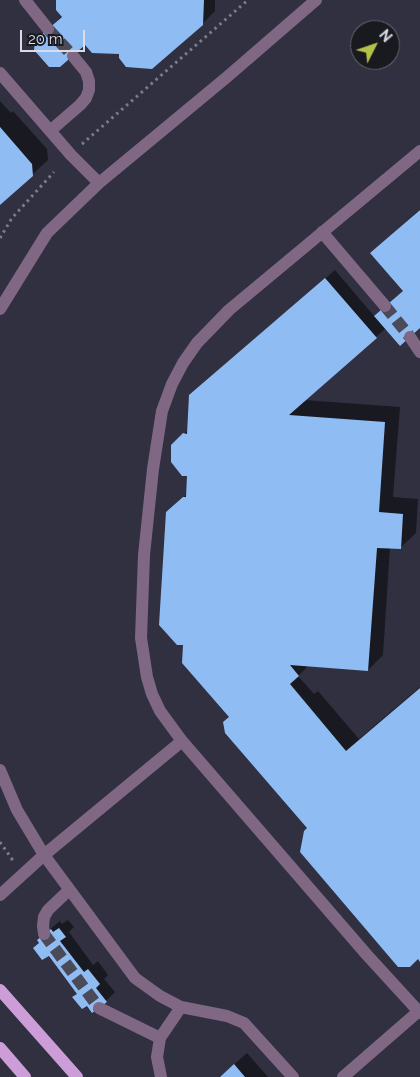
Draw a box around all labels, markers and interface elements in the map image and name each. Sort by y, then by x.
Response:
scale bar [22,20,88,52]
north arrow [350,20,400,70]
text: N [376,27,395,45]
text: 20 m [28,30,63,48]

